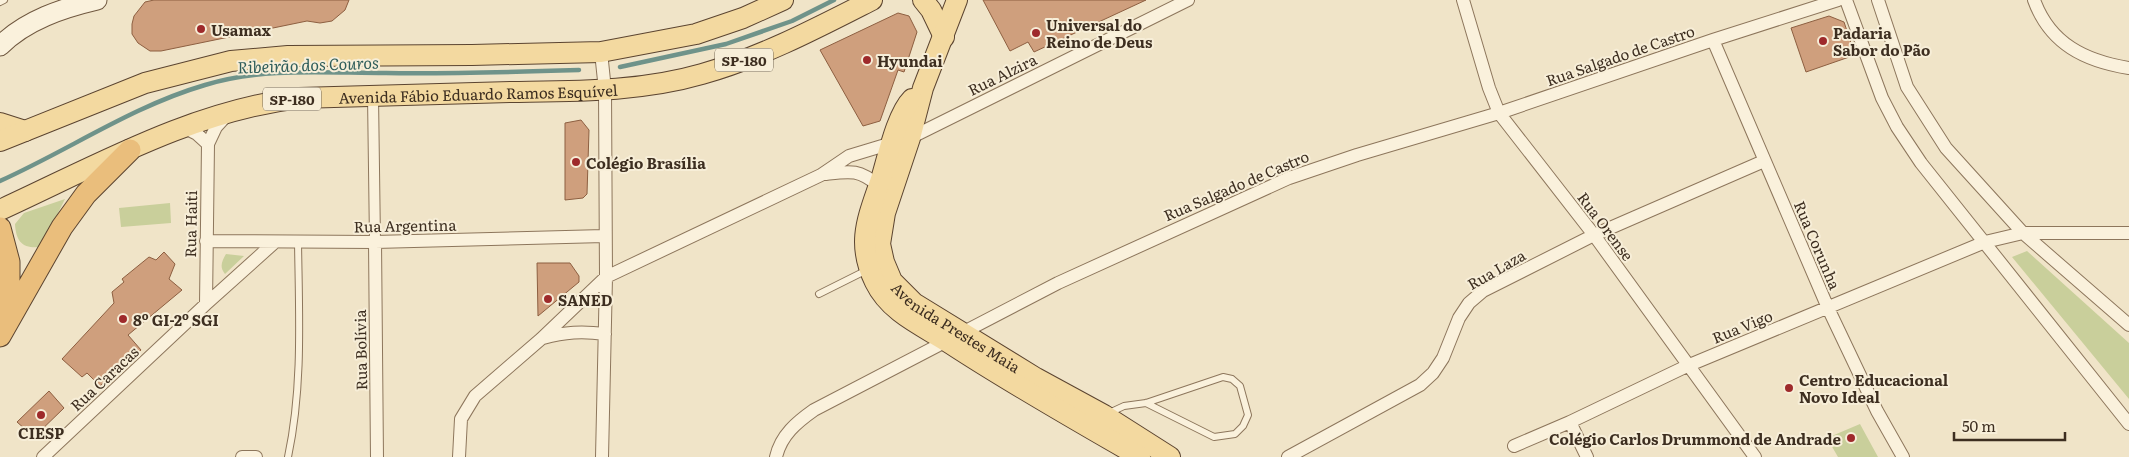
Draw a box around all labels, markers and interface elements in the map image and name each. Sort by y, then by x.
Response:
place label: Universal do Reino de Deus [1046,13,1153,53]
place label: Usamax [211,18,271,41]
street label: Rua Salgado de Castro [1543,19,1698,91]
place label: Padaria Sabor do Pão [1833,21,1930,61]
marker: Usamax [195,23,207,35]
marker: Universal do Reino de Deus [1030,27,1042,39]
marker: Padaria Sabor do Pão [1817,35,1829,47]
street label: Rua Alzira [964,47,1041,101]
road number: SP-180 [715,48,773,72]
place label: Hyundai [877,49,943,72]
water label: Ribeirão dos Couros [237,50,379,78]
marker: Hyundai [861,54,873,66]
street label: Avenida Fábio Eduardo Ramos Esquível [338,77,618,108]
road number: SP-180 [263,88,321,110]
street label: Rua Salgado de Castro [1160,144,1312,226]
place label: Colégio Brasília [586,151,706,174]
marker: Colégio Brasília [570,156,582,168]
street label: Rua Orense [1572,187,1640,265]
street label: Rua Haiti [178,190,202,258]
street label: Rua Corunha [1789,197,1847,294]
street label: Rua Argentina [353,213,458,237]
street label: Rua Laza [1463,243,1530,295]
street label: Avenida Prestes Maia [887,276,1026,378]
place label: SANED [558,288,613,311]
marker: SANED [542,293,554,305]
street label: Rua Vigo [1708,303,1776,349]
place label: 8º GI-2º SGI [133,308,219,331]
street label: Rua Bolívia [348,308,372,391]
marker: 8º GI-2º SGI [117,313,129,325]
street label: Rua Caracas [65,340,144,416]
place label: Centro Educacional Novo Ideal [1799,368,1949,408]
marker: Centro Educacional Novo Ideal [1783,382,1795,394]
marker: CIESP [35,409,47,421]
scale bar [1954,410,2065,442]
text: 50 m [1962,414,1996,437]
place label: CIESP [18,421,64,444]
place label: Colégio Carlos Drummond de Andrade [1549,427,1842,450]
marker: Colégio Carlos Drummond de Andrade [1845,432,1857,444]

